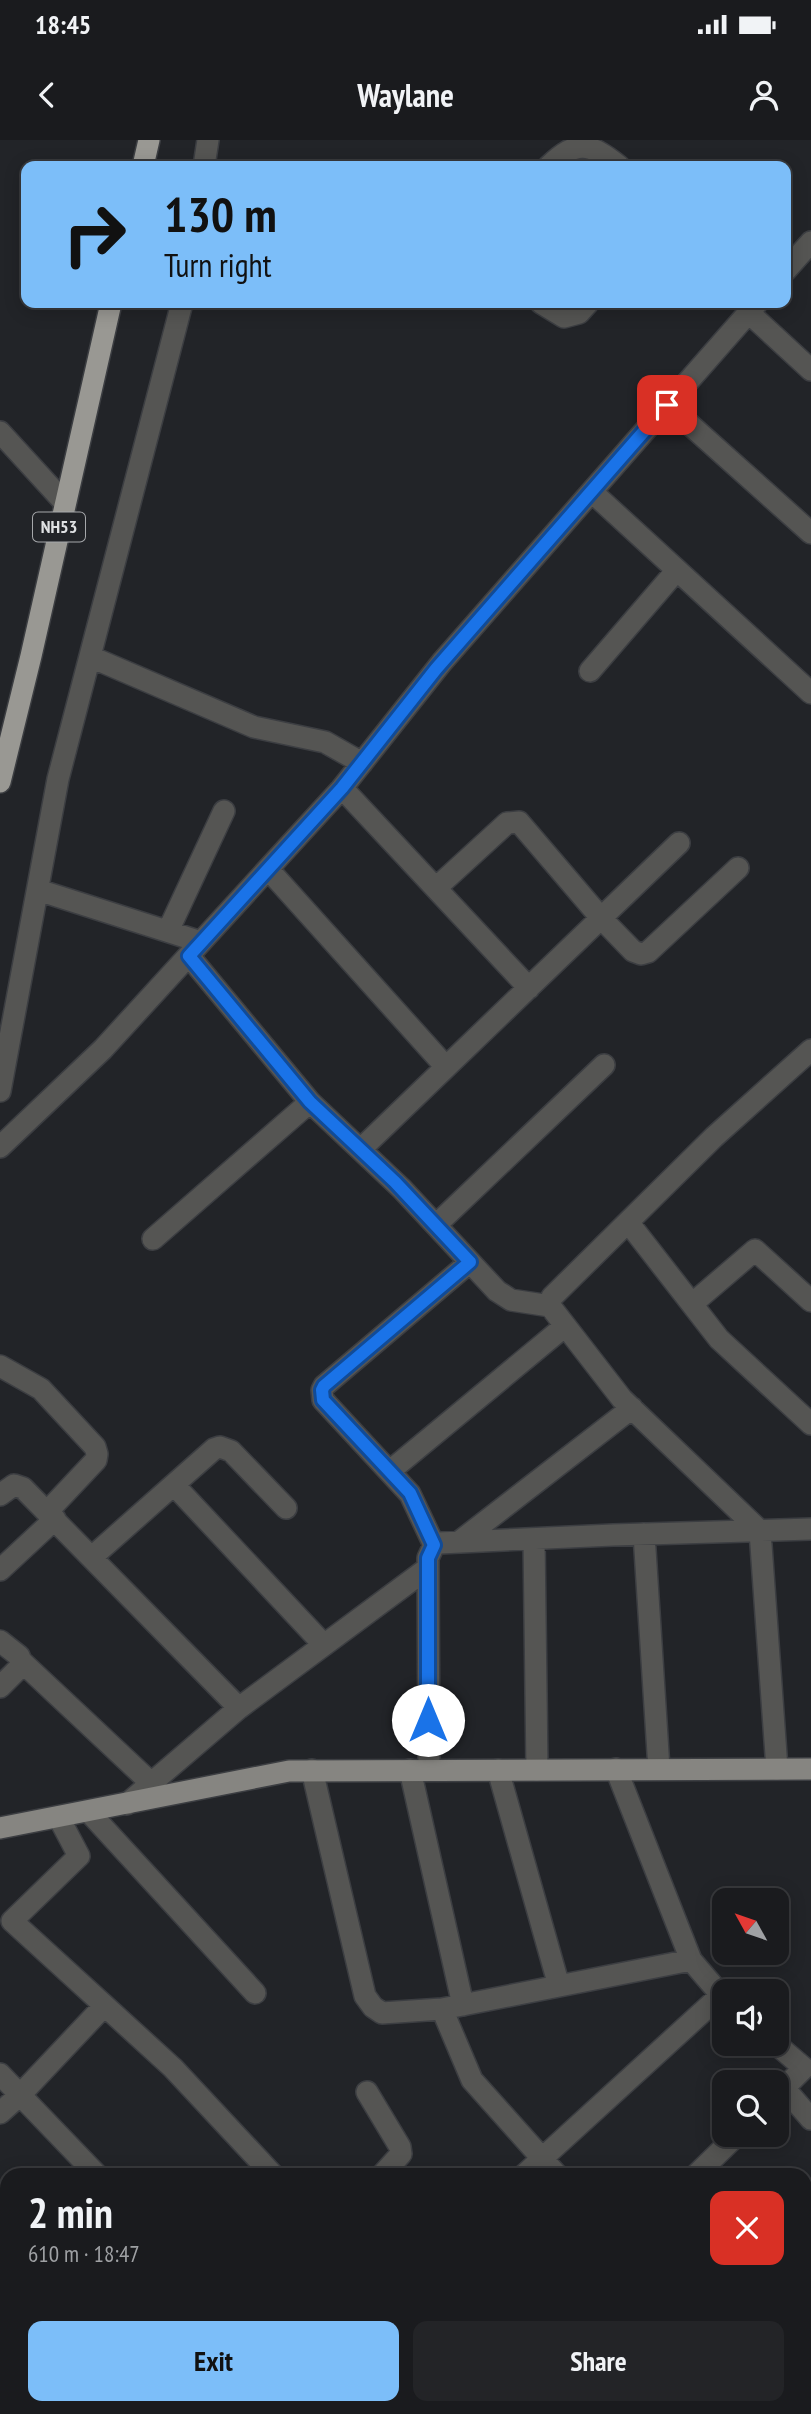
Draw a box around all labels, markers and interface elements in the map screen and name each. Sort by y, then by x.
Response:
text: 18:45 [35,8,91,41]
text: Waylane [357,74,454,116]
icon: back [28,76,66,114]
icon: person [745,76,783,114]
text: 130 m [164,182,277,246]
icon: right [49,189,140,280]
text: Turn right [164,244,272,286]
pin [637,375,697,435]
icon: arrive [648,386,686,424]
road number: NH53 [33,512,85,542]
position arrow [391,1683,465,1757]
north arrow [712,1888,789,1965]
map controls [712,1888,789,2147]
button: sound [712,1979,789,2056]
button: search [712,2070,789,2147]
text: 2 min [28,2185,113,2240]
button: close [710,2191,784,2265]
text: 610 m · 18:47 [28,2239,140,2268]
button: Exit [28,2321,399,2401]
button: Share [413,2321,784,2401]

